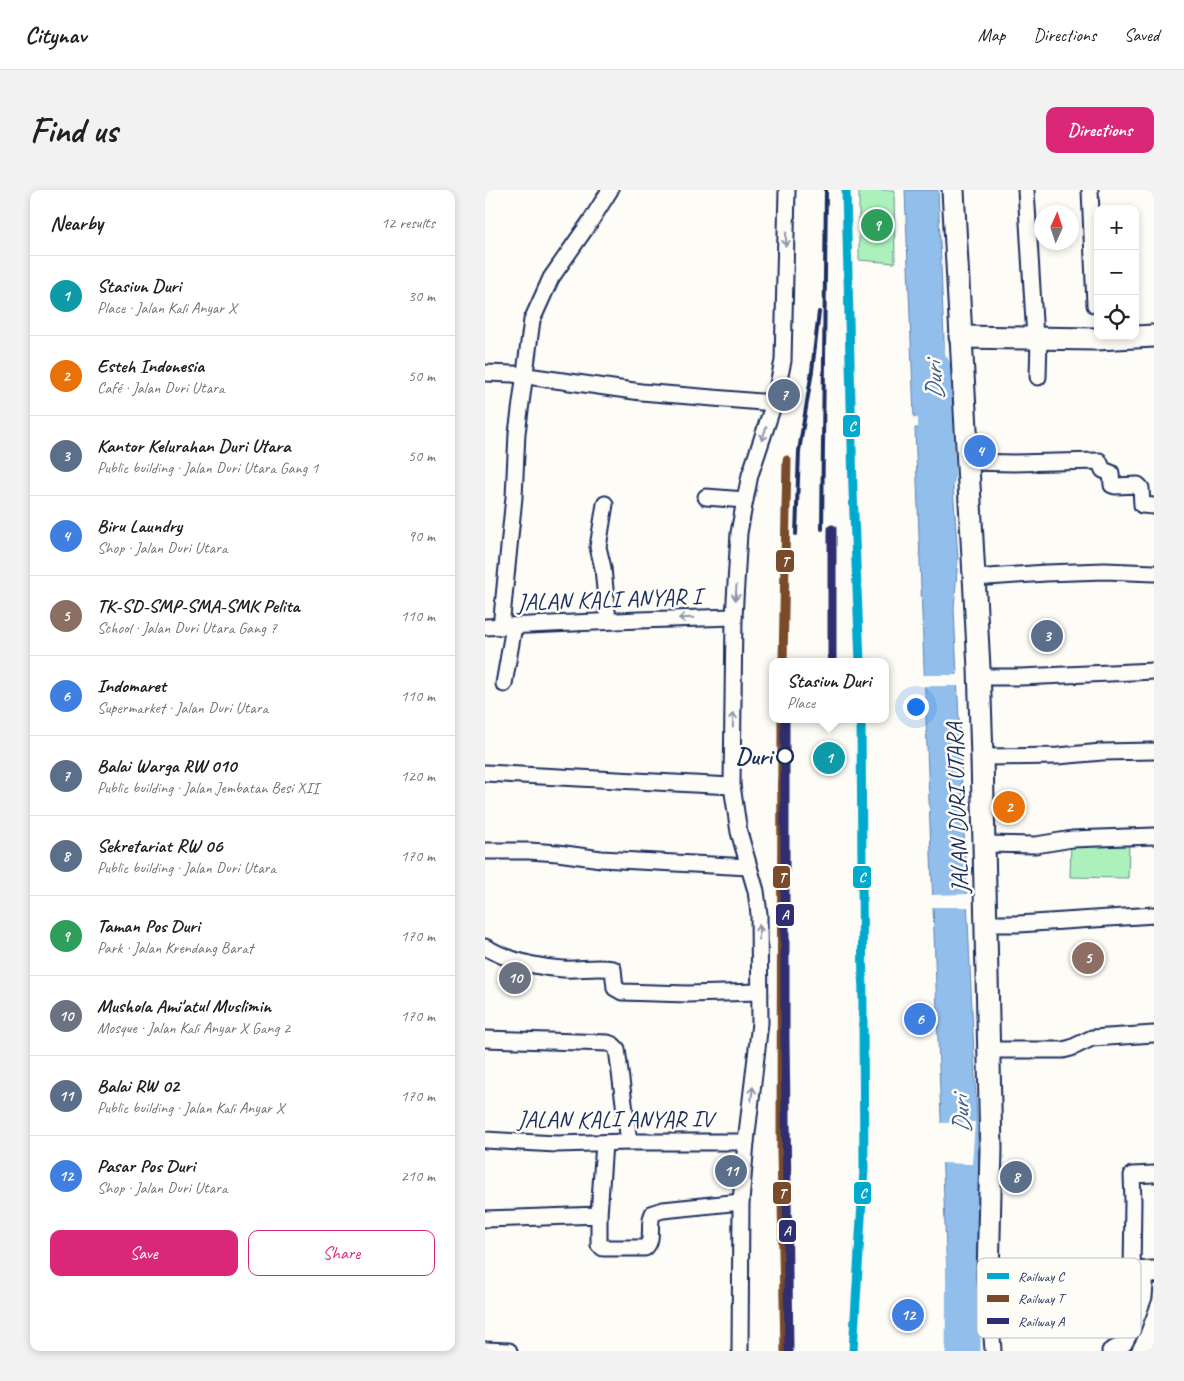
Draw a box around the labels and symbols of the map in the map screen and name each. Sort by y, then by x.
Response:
north arrow [1034,205,1079,250]
pin: 9 [861,206,893,244]
one-way arrow [781,230,790,246]
water label: Duri [917,355,951,401]
pin: 7 [768,376,800,414]
line badge: C [842,414,861,438]
text: C [849,418,858,435]
one-way arrow [758,425,768,441]
pin: 4 [964,432,996,470]
line badge: T [775,549,795,573]
text: T [782,553,792,570]
street label: JALAN KALI ANYAR I [516,581,707,617]
one-way arrow [731,585,740,601]
one-way arrow [678,614,694,623]
pin: 3 [1031,617,1063,655]
your location [903,694,929,720]
one-way arrow [728,712,738,728]
street label: JALAN DURI UTARA [939,721,975,895]
pin: 1 [813,739,845,777]
place label: Duri [736,741,775,771]
marker: Duri [776,747,794,765]
pin: 2 [993,788,1025,826]
line badge: T [772,865,791,889]
line badge: C [852,865,872,889]
text: T [779,869,789,886]
text: C [859,869,868,886]
line badge: A [775,903,795,927]
text: A [781,906,789,923]
one-way arrow [754,924,764,940]
pin: 5 [1072,939,1104,977]
pin: 10 [499,959,531,997]
pin: 6 [904,1000,936,1038]
one-way arrow [747,1086,757,1102]
water label: Duri [943,1089,978,1135]
street label: JALAN KALI ANYAR IV [516,1104,717,1134]
pin: 11 [715,1152,747,1190]
pin: 8 [1000,1158,1032,1196]
line badge: T [772,1181,792,1205]
line badge: C [853,1181,872,1205]
text: T [779,1185,789,1202]
text: C [860,1185,869,1202]
line badge: A [778,1219,797,1243]
text: A [783,1222,791,1239]
legend [977,1258,1141,1338]
text: Railway C [1018,1268,1066,1285]
text: Railway T [1018,1290,1068,1307]
pin: 12 [892,1296,924,1334]
text: Railway A [1018,1313,1066,1330]

